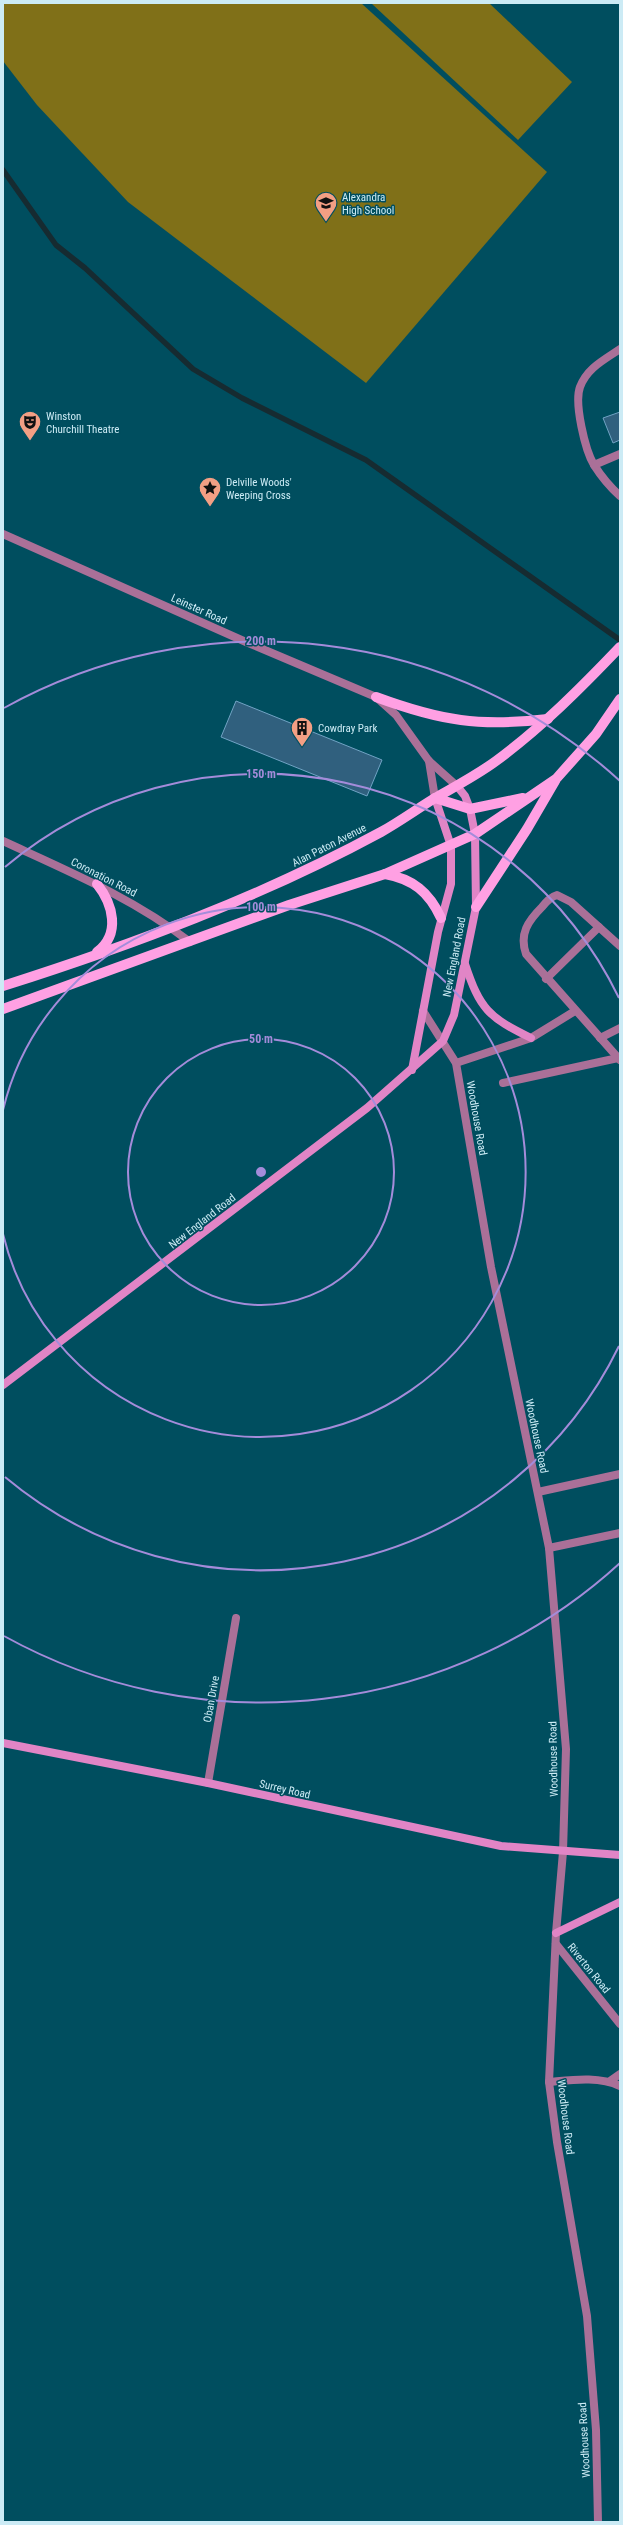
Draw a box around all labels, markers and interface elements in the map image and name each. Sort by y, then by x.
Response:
school or university icon: Alexandra High School [313,190,339,223]
place label: Alexandra High School [342,191,394,217]
theatre icon: Winston Churchill Theatre [17,409,43,442]
place label: Winston Churchill Theatre [46,410,120,436]
place icon: Delville Woods' Weeping Cross [197,475,223,508]
place label: Delville Woods' Weeping Cross [226,476,292,502]
street label: Leinster Road [169,591,229,628]
text: 200 m [246,634,276,648]
building icon: Cowdray Park [289,715,315,748]
place label: Cowdray Park [318,722,377,735]
text: 150 m [246,767,276,781]
street label: Alan Paton Avenue [290,821,368,870]
street label: Coronation Road [69,855,139,900]
text: 100 m [246,900,276,914]
street label: New England Road [440,916,469,998]
text: 50 m [249,1032,273,1046]
street label: Woodhouse Road [464,1080,489,1156]
centre of rings [254,1165,268,1179]
street label: New England Road [166,1191,238,1251]
street label: Woodhouse Road [522,1398,551,1474]
street label: Oban Drive [201,1675,222,1723]
street label: Woodhouse Road [546,1721,561,1797]
street label: Surrey Road [258,1777,312,1802]
street label: Riverton Road [565,1941,613,1996]
street label: Woodhouse Road [554,2079,577,2155]
street label: Woodhouse Road [576,2402,593,2478]

